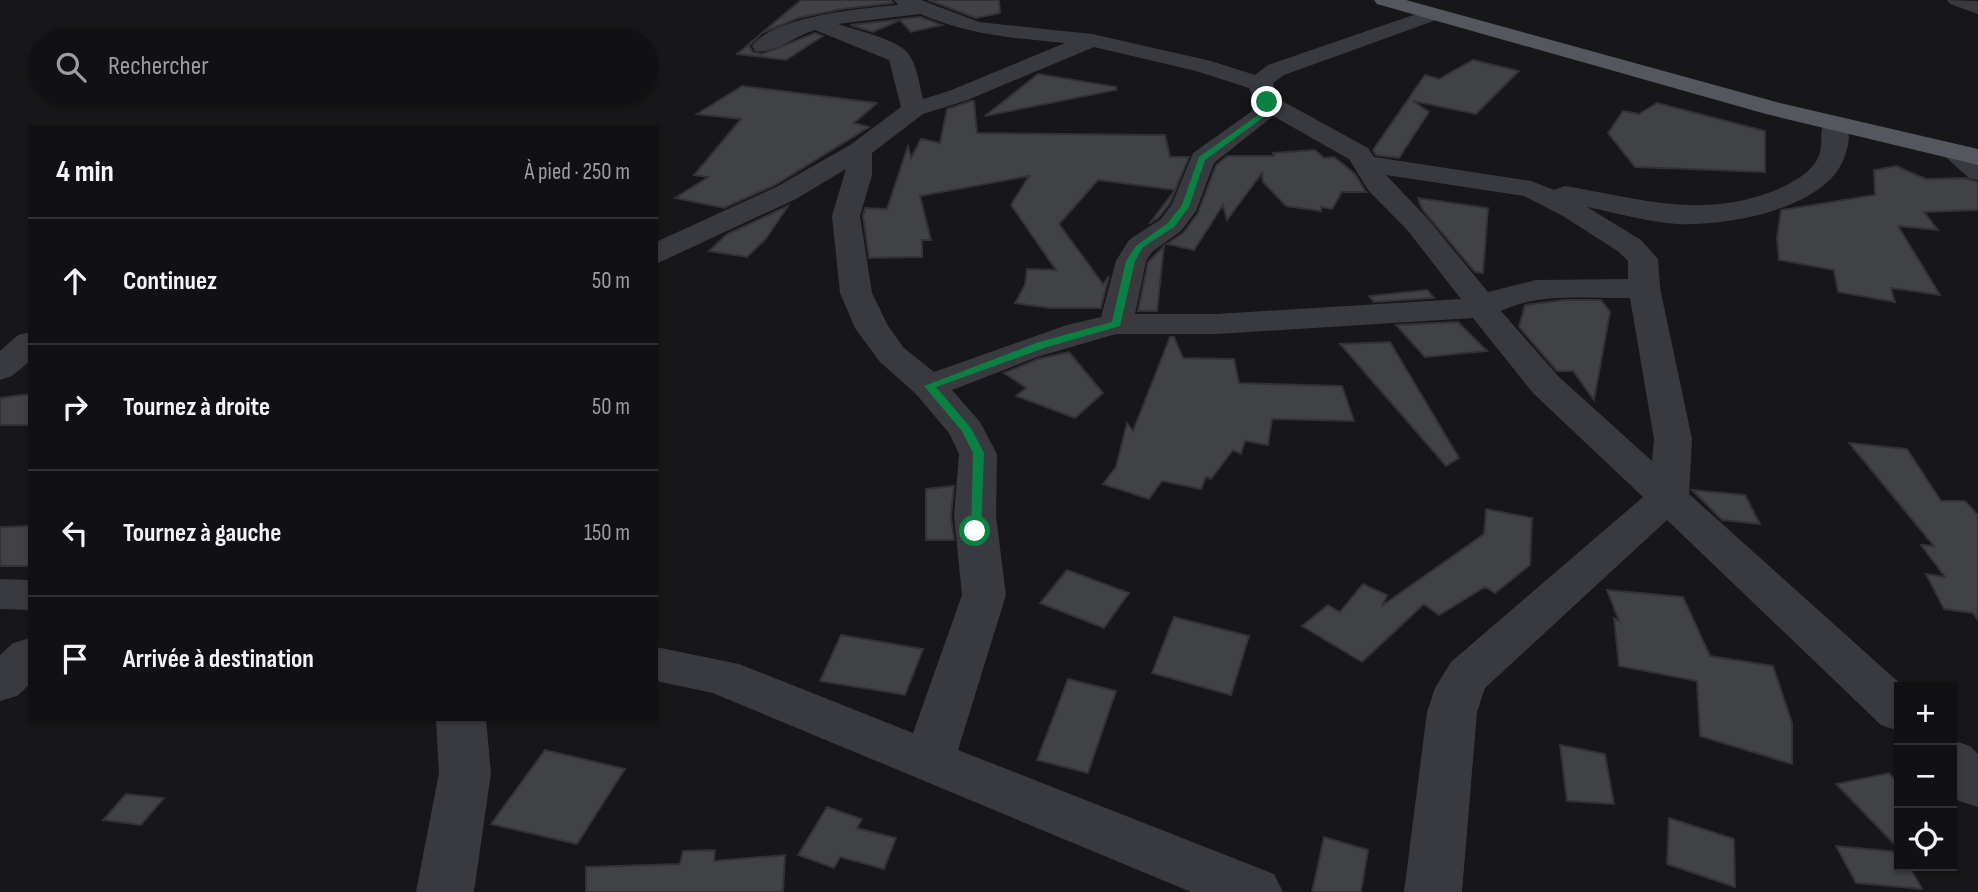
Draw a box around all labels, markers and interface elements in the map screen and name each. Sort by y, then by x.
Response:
search box [28,28,658,105]
icon: search [52,48,90,86]
text: Rechercher [108,51,209,82]
route end [1251,86,1282,117]
text: 4 min [56,154,114,190]
text: À pied · 250 m [525,158,630,186]
icon: ahead [56,262,94,300]
text: Continuez [123,266,217,297]
text: 50 m [592,267,630,295]
icon: right [56,388,94,426]
text: Tournez à droite [123,392,270,423]
text: 50 m [592,393,630,421]
icon: left [56,514,94,552]
route start [959,515,990,546]
text: Tournez à gauche [123,518,281,549]
text: 150 m [584,519,630,547]
icon: arrive [56,640,94,678]
text: Arrivée à destination [123,644,314,675]
map controls [1894,682,1957,871]
button: + [1894,682,1957,745]
button: − [1894,745,1957,808]
button: locate [1894,808,1957,871]

